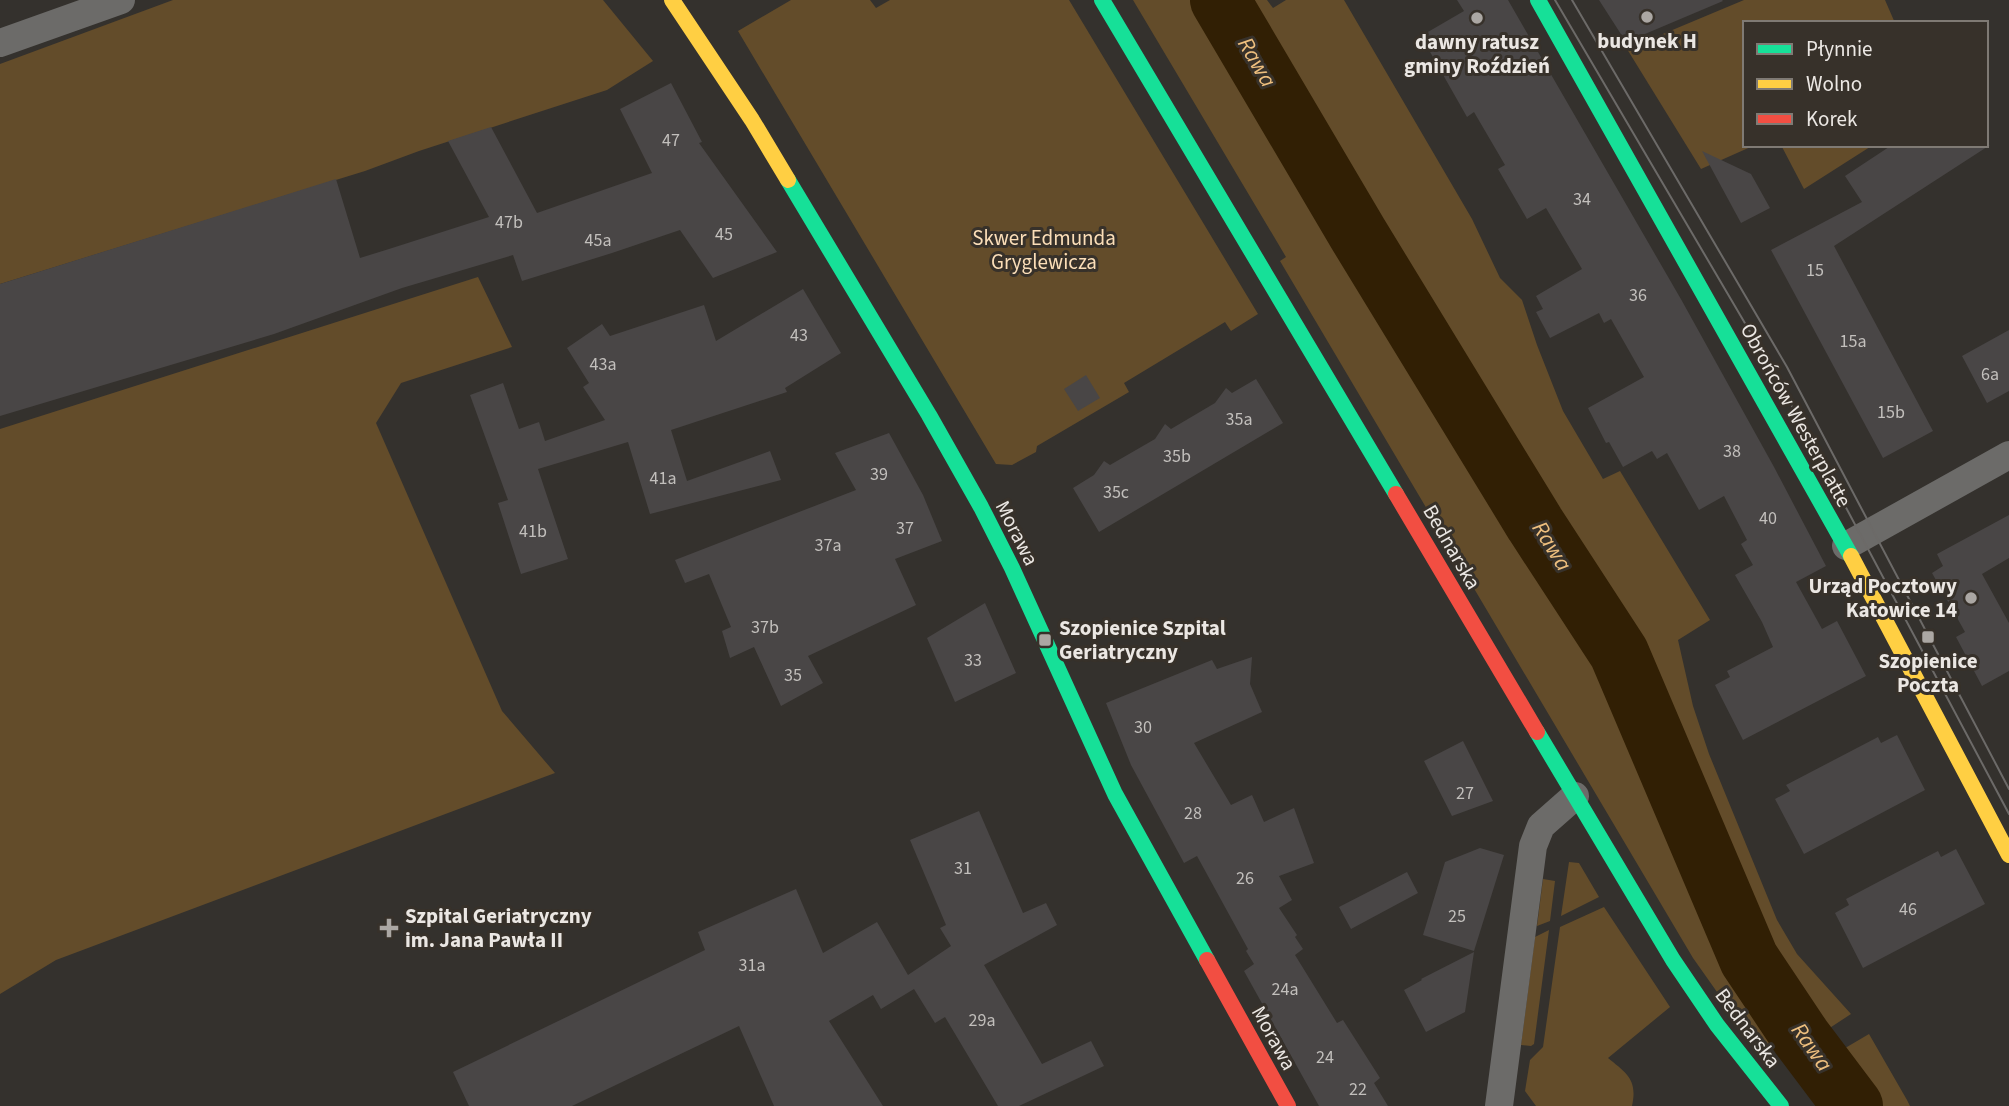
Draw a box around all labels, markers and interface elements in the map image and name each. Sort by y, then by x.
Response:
marker: budynek H [1639,9,1655,25]
marker: dawny ratusz gminy Roździeń [1469,10,1485,26]
legend [1743,21,1988,147]
place label: budynek H [1597,26,1697,56]
place label: dawny ratusz gminy Roździeń [1404,27,1550,81]
water label: Rawa [1229,31,1285,93]
text: Płynnie [1806,34,1873,64]
text: Wolno [1806,69,1862,99]
text: Korek [1806,104,1858,134]
house number: 47 [662,128,680,153]
house number: 34 [1573,187,1591,212]
house number: 47b [495,210,523,235]
house number: 45 [715,222,733,247]
park label: Skwer Edmunda Gryglewicza [972,223,1116,277]
house number: 45a [585,228,611,253]
house number: 15 [1806,258,1824,283]
house number: 36 [1629,283,1647,308]
street label: Obrońców Westerplatte [1733,318,1859,512]
house number: 43 [790,323,808,348]
house number: 15a [1840,329,1866,354]
house number: 43a [590,352,616,377]
house number: 6a [1981,362,1999,387]
house number: 15b [1877,400,1905,425]
house number: 35a [1226,407,1252,432]
house number: 38 [1723,439,1741,464]
house number: 35b [1163,444,1191,469]
house number: 39 [870,462,888,487]
house number: 41a [650,466,676,491]
house number: 35c [1103,480,1129,505]
street label: Morawa [988,495,1046,571]
street label: Bednarska [1416,499,1488,595]
house number: 40 [1759,506,1777,531]
water label: Rawa [1524,515,1580,577]
house number: 37 [896,516,914,541]
house number: 41b [519,519,547,544]
house number: 37a [815,533,841,558]
place label: Urząd Pocztowy Katowice 14 [1809,571,1957,625]
marker: Urząd Pocztowy Katowice 14 [1963,590,1979,606]
place label: Szopienice Szpital Geriatryczny [1059,613,1226,667]
house number: 37b [751,615,779,640]
marker: Szopienice Poczta [1920,629,1936,645]
marker: Szopienice Szpital Geriatryczny [1037,632,1053,648]
place label: Szopienice Poczta [1878,646,1978,700]
house number: 33 [964,648,982,673]
house number: 35 [784,663,802,688]
house number: 30 [1134,715,1152,740]
house number: 27 [1456,781,1474,806]
house number: 28 [1184,801,1202,826]
house number: 31 [954,856,972,881]
house number: 26 [1236,866,1254,891]
house number: 46 [1899,897,1917,922]
place label: Szpital Geriatryczny im. Jana Pawła II [405,901,592,955]
house number: 25 [1448,904,1466,929]
marker: Szpital Geriatryczny im. Jana Pawła II [379,918,399,938]
house number: 31a [739,953,765,978]
house number: 24a [1272,977,1298,1002]
street label: Bednarska [1708,982,1788,1074]
street label: Morawa [1244,1000,1304,1076]
house number: 29a [969,1008,995,1033]
water label: Rawa [1783,1016,1841,1078]
house number: 24 [1316,1045,1334,1070]
house number: 22 [1349,1077,1367,1102]

